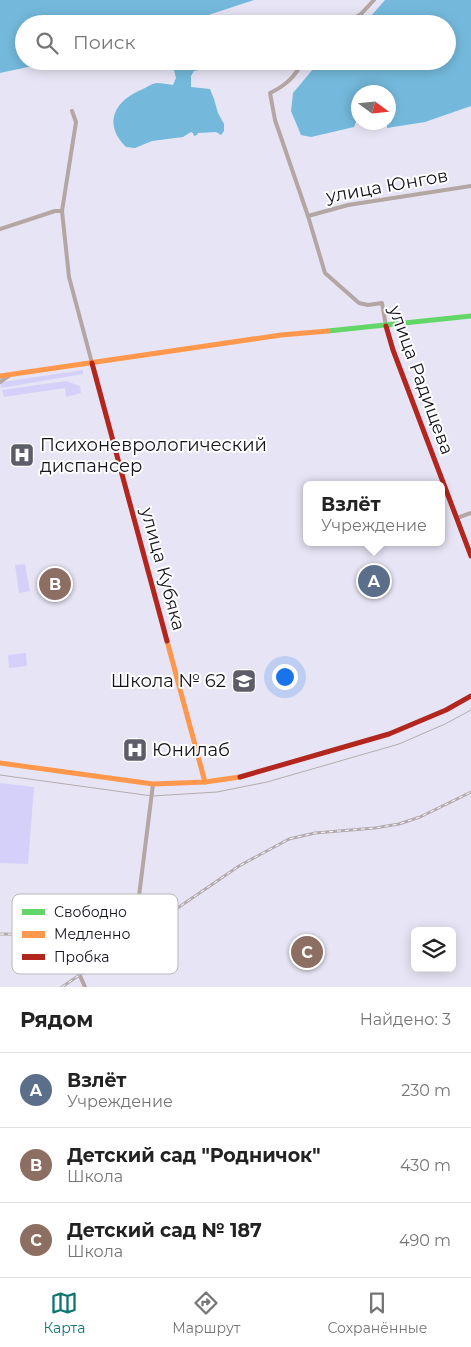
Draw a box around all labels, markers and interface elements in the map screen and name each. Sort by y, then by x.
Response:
search box [15,15,456,70]
icon: search [33,29,61,57]
text: Поиск [73,31,136,54]
north arrow [351,85,396,130]
street label: улица Юнгов [323,164,450,208]
street label: улица Радищева [383,301,458,458]
place label: Психоневрологический диспансер [40,434,267,477]
hospital icon: Психоневрологический диспансер [9,442,35,468]
popup [303,481,445,546]
text: Взлёт [321,493,381,516]
street label: улица Кубяка [136,504,190,633]
text: Учреждение [321,516,427,535]
pin: A [358,562,390,600]
pin: B [39,565,71,603]
your location [272,664,298,690]
school or university icon: Школа № 62 [231,668,257,694]
place label: Школа № 62 [111,670,226,692]
hospital icon: Юнилаб [122,737,148,763]
place label: Юнилаб [152,739,230,761]
legend [12,894,178,974]
text: Свободно [54,903,127,921]
text: Медленно [54,925,130,943]
map controls [411,927,456,972]
button: layers [411,927,456,972]
pin: C [291,933,323,971]
text: Пробка [54,948,109,966]
text: Рядом [20,1007,93,1032]
text: Найдено: 3 [360,1010,451,1029]
text: Взлёт [67,1069,127,1092]
text: A [30,1081,42,1100]
text: 230 m [401,1081,451,1100]
text: Учреждение [67,1092,173,1111]
text: Детский сад "Родничок" [67,1144,321,1167]
text: B [30,1156,42,1175]
text: 430 m [400,1156,451,1175]
text: Школа [67,1167,123,1186]
text: Детский сад № 187 [67,1219,262,1242]
text: C [30,1231,42,1250]
text: 490 m [399,1231,451,1250]
text: Школа [67,1242,123,1261]
tab: Карта [43,1289,85,1337]
tab: Маршрут [172,1289,240,1337]
tab: Сохранённые [327,1289,427,1337]

